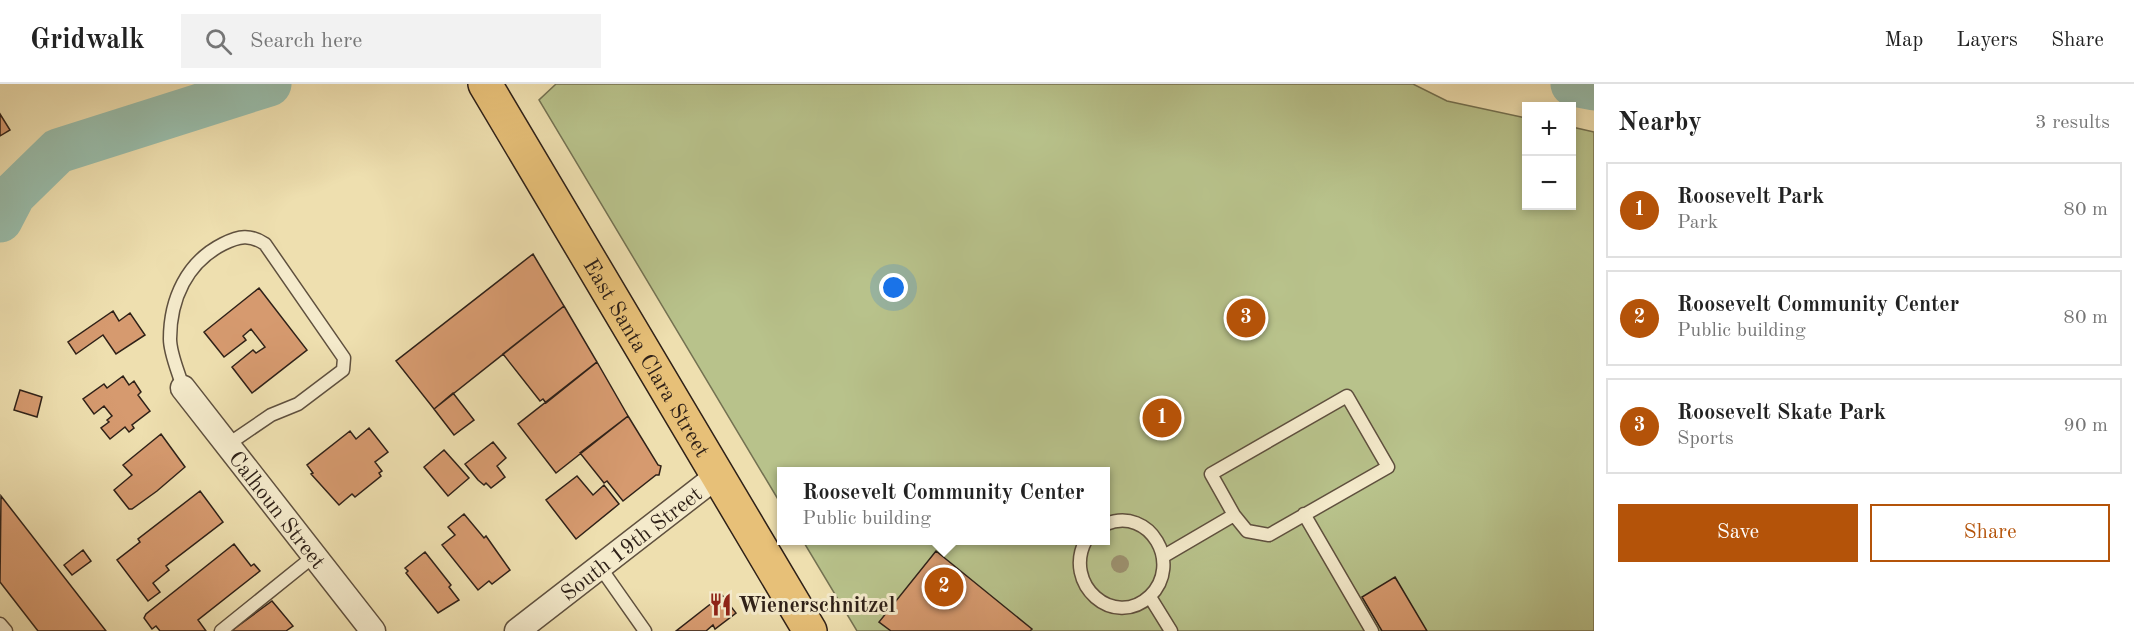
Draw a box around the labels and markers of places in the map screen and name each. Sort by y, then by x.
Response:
pin: 3 [1226,296,1266,340]
pin: 1 [1142,396,1182,440]
pin: 2 [924,564,964,610]
restaurant icon: Wienerschnitzel [707,591,733,617]
place label: Wienerschnitzel [738,595,896,617]

